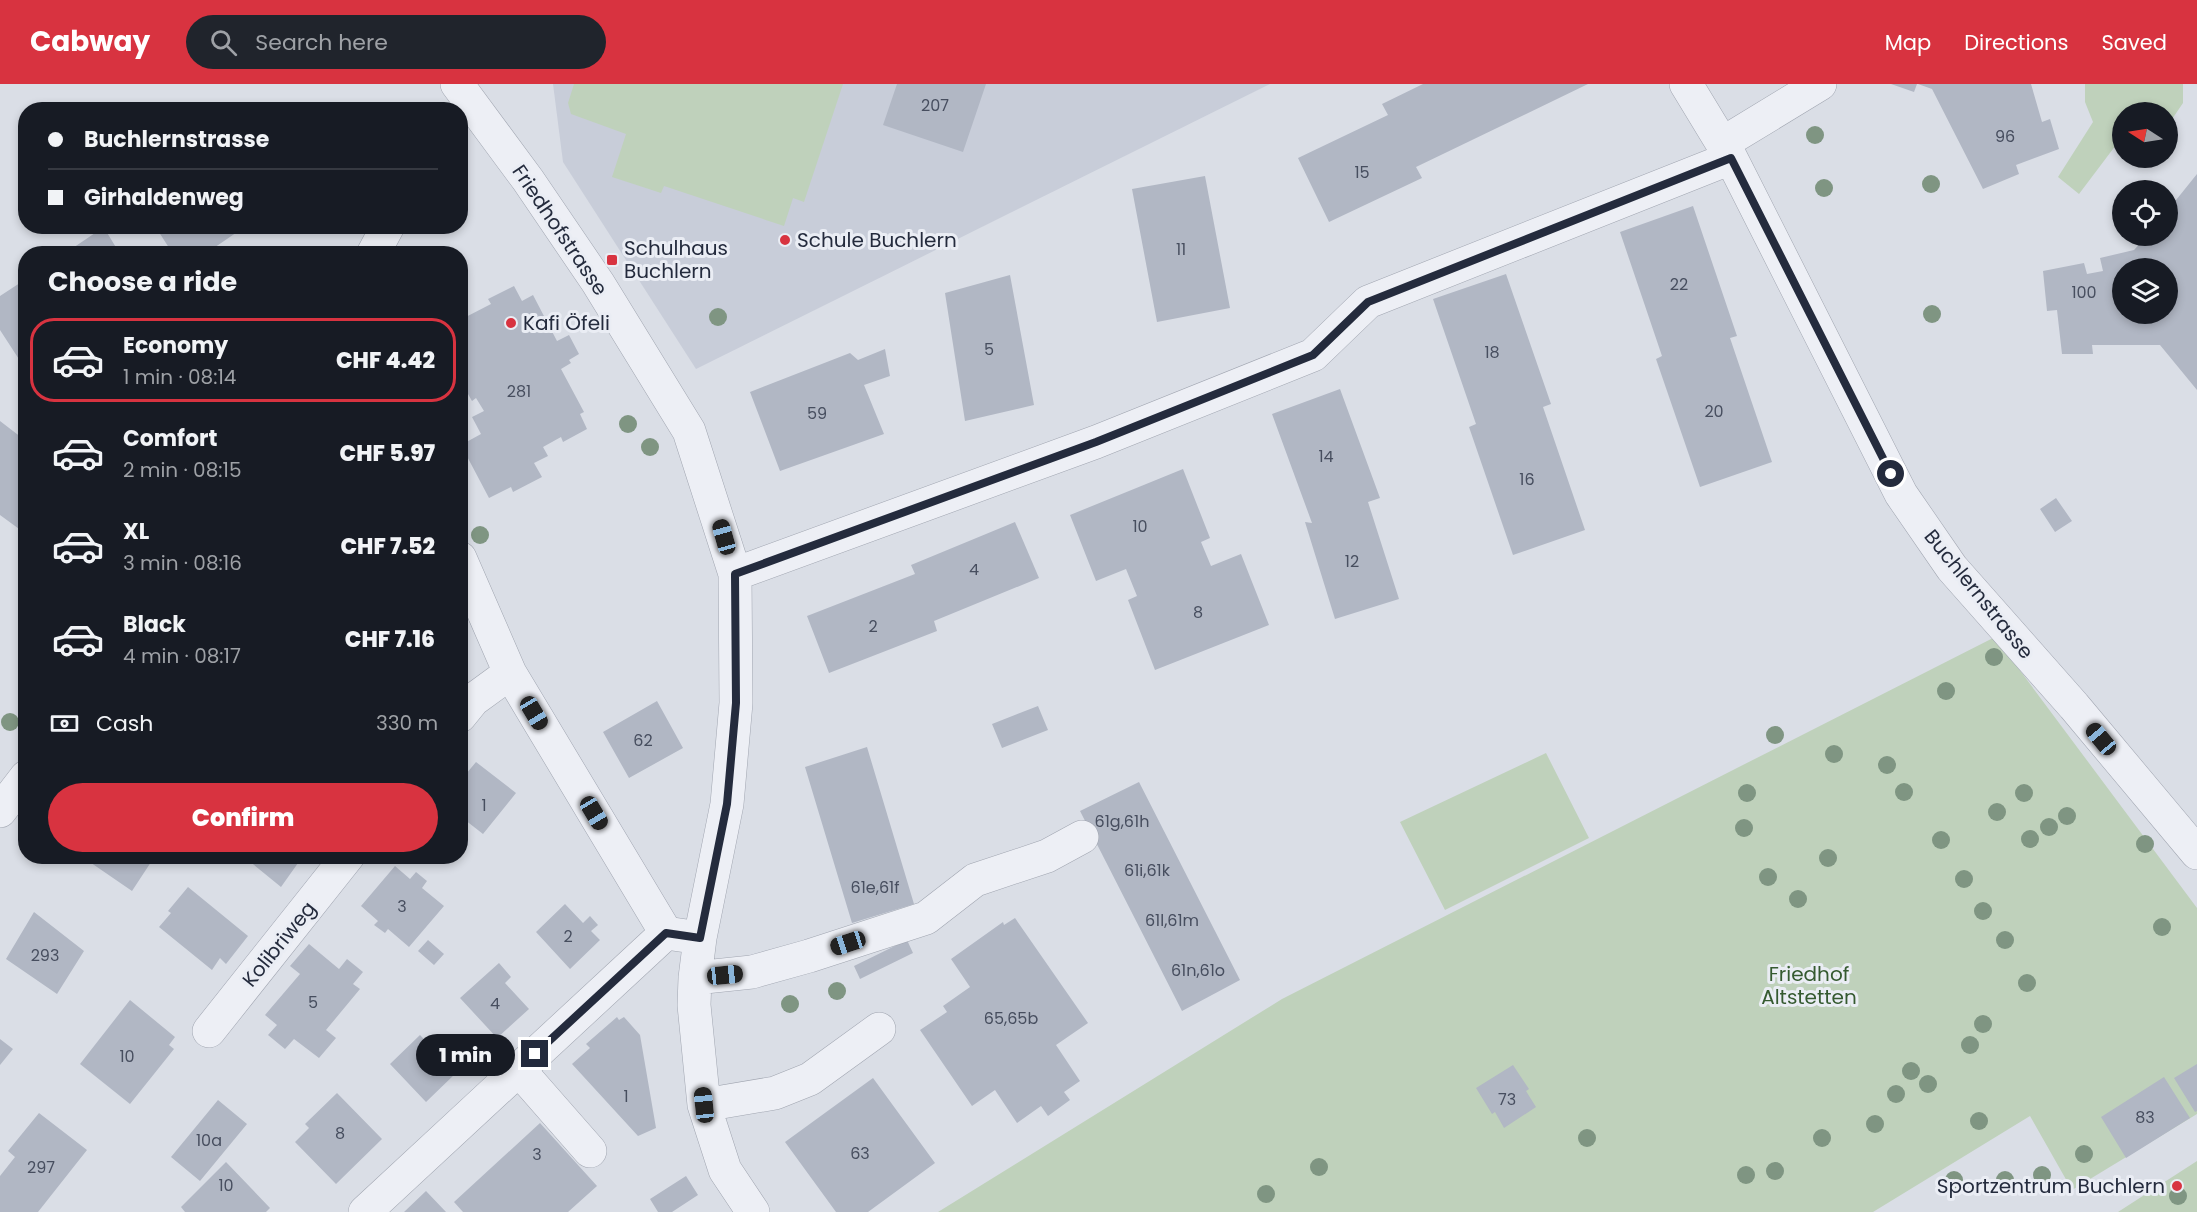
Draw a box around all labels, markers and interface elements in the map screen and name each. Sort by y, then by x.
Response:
search box [186,15,606,69]
text: Cabway [30,22,150,61]
icon: search [207,26,240,59]
text: Search here [255,27,388,58]
text: Map [1885,28,1931,57]
text: Directions [1964,28,2068,57]
text: Saved [2101,28,2167,57]
house number: 207 [921,94,949,117]
north arrow [2112,102,2178,168]
map controls [2112,102,2178,324]
text: Buchlernstrasse [84,124,269,155]
house number: 96 [1995,125,2015,148]
street label: Friedhofstrasse [506,159,614,301]
house number: 15 [1354,161,1370,184]
button: locate [2112,180,2178,246]
text: Girhaldenweg [84,182,244,213]
place label: Schule Buchlern [797,226,957,254]
marker: Schule Buchlern [778,233,792,247]
place label: Schulhaus Buchlern [624,234,728,285]
house number: 11 [1176,238,1186,261]
marker: Schulhaus Buchlern [605,253,619,267]
button: layers [2112,258,2178,324]
text: Choose a ride [48,263,237,300]
house number: 22 [1670,273,1688,296]
house number: 100 [2071,281,2097,304]
place label: Kafi Öfeli [523,309,610,337]
marker: Kafi Öfeli [504,316,518,330]
text: Economy [123,330,228,361]
icon: car [51,333,105,387]
house number: 5 [984,338,994,361]
house number: 18 [1484,341,1500,364]
text: CHF 4.42 [336,345,435,376]
text: 1 min · 08:14 [123,363,236,391]
house number: 281 [507,380,531,403]
house number: 20 [1704,400,1724,423]
house number: 59 [807,402,827,425]
text: Comfort [123,423,217,454]
icon: car [51,426,105,480]
text: CHF 5.97 [340,438,435,469]
house number: 14 [1318,445,1334,468]
text: 2 min · 08:15 [123,456,241,484]
route start [1877,460,1904,487]
house number: 16 [1519,468,1535,491]
house number: 10 [1132,515,1148,538]
text: XL [123,516,149,547]
car [710,517,738,557]
icon: car [51,519,105,573]
street label: Buchlernstrasse [1918,523,2040,665]
text: CHF 7.52 [340,531,435,562]
text: 3 min · 08:16 [123,549,242,577]
house number: 12 [1345,550,1359,573]
house number: 4 [969,558,979,581]
house number: 8 [1193,601,1203,624]
text: Black [123,609,186,640]
icon: car [51,612,105,666]
house number: 2 [868,615,878,638]
text: CHF 7.16 [345,624,435,655]
text: 4 min · 08:17 [123,642,241,670]
car [517,693,551,733]
icon: cash [48,707,81,740]
text: Cash [96,708,153,739]
text: 330 m [376,709,438,737]
car [2083,719,2119,759]
house number: 62 [633,729,653,752]
button: Confirm [48,783,438,852]
car [577,793,611,833]
house number: 1 [481,794,487,817]
house number: 61g,61h [1095,810,1149,833]
house number: 61i,61k [1124,859,1171,882]
house number: 61e,61f [851,876,899,899]
street label: Kolibriweg [236,895,322,993]
house number: 3 [397,895,407,918]
house number: 61l,61m [1145,909,1199,932]
house number: 2 [563,925,573,948]
car [828,929,868,957]
house number: 293 [31,944,59,967]
house number: 61n,61o [1171,959,1225,982]
park label: Friedhof Altstetten [1761,960,1857,1011]
car [706,964,744,986]
house number: 5 [308,991,318,1014]
house number: 4 [490,992,500,1015]
house number: 65,65b [984,1007,1038,1030]
callout: 1 min [415,1033,514,1075]
route end [521,1040,548,1067]
text: 1 min [439,1041,492,1069]
house number: 10 [119,1045,135,1068]
house number: 1 [623,1085,629,1108]
car [693,1086,715,1124]
house number: 73 [1498,1088,1516,1111]
house number: 83 [2135,1106,2155,1129]
house number: 8 [335,1122,345,1145]
house number: 10a [196,1129,222,1152]
house number: 63 [850,1142,870,1165]
house number: 3 [532,1143,542,1166]
house number: 297 [27,1156,55,1179]
place label: Sportzentrum Buchlern [1937,1172,2165,1200]
house number: 10 [218,1174,234,1197]
marker: Sportzentrum Buchlern [2170,1179,2184,1193]

